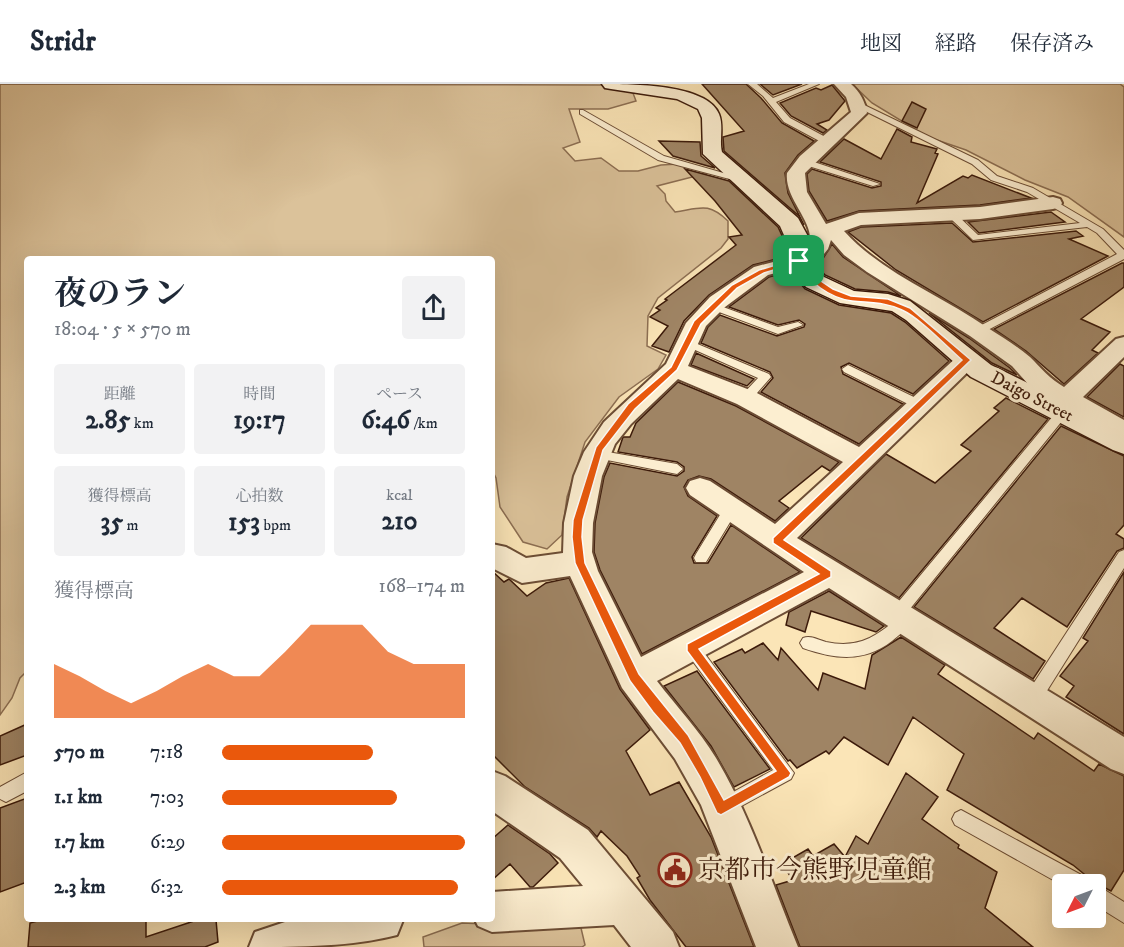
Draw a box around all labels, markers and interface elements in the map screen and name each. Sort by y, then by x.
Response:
text: Stridr [30,24,96,59]
text: 地図 [860,31,902,57]
text: 経路 [935,31,977,57]
text: 保存済み [1010,31,1094,57]
pin [773,235,824,286]
icon: arrive [782,244,815,277]
text: 夜のラン [54,274,186,315]
button: share [402,276,465,339]
text: 18:04 · 5 × 570 m [54,317,191,342]
street label: Daigo Street [987,367,1077,427]
text: 距離 [103,384,136,404]
text: 時間 [243,384,276,404]
text: ペース [376,384,423,404]
text: 2.85 [85,404,130,437]
text: 19:17 [233,404,286,437]
text: 6:46 [361,404,410,437]
text: km [130,413,154,433]
text: /km [410,413,438,433]
text: kcal [386,485,413,505]
text: 獲得標高 [87,486,152,506]
text: 心拍数 [235,486,284,506]
text: 210 [381,505,418,538]
text: 35 [100,506,123,539]
text: 153 [228,506,260,539]
text: m [123,515,139,535]
text: bpm [260,515,291,535]
text: 168–174 m [378,574,465,599]
text: 獲得標高 [54,579,134,604]
text: 570 m [54,740,105,765]
text: 7:18 [150,740,183,765]
text: 1.1 km [54,785,103,810]
text: 7:03 [150,785,184,810]
text: 1.7 km [54,830,105,855]
text: 6:29 [150,830,185,855]
public building icon: 京都市今熊野児童館 [657,852,693,888]
place label: 京都市今熊野児童館 [698,854,932,887]
north arrow [1052,874,1106,928]
map controls [1052,874,1106,928]
text: 2.3 km [54,875,106,900]
text: 6:32 [150,875,183,900]

